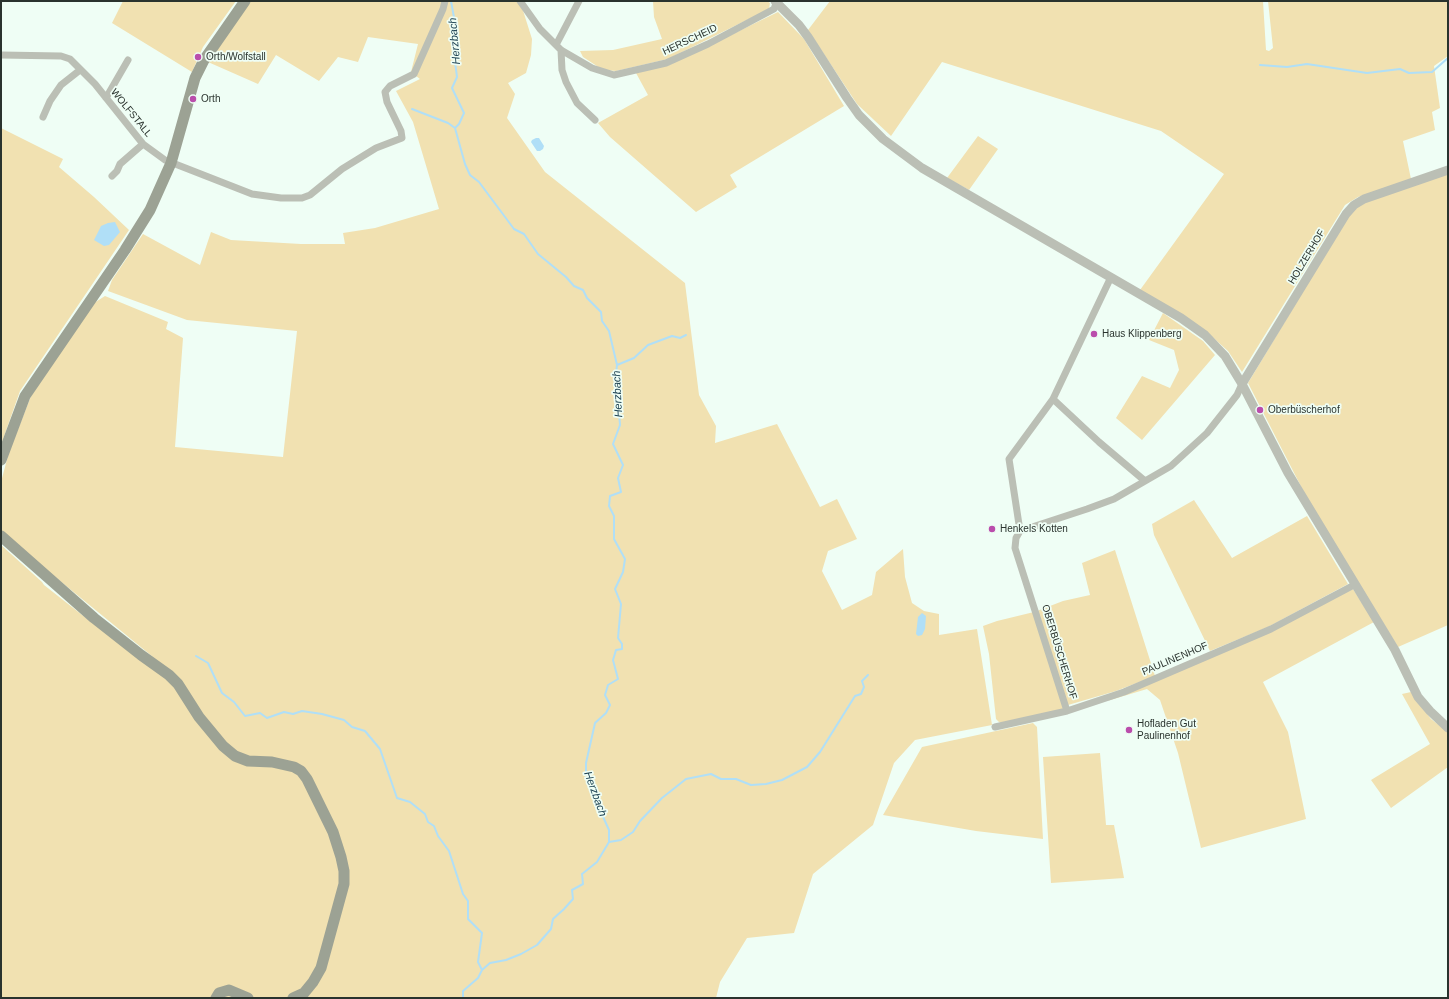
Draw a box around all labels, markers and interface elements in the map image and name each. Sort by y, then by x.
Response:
water label: Herzbach [446,17,464,65]
street label: HERSCHEID [661,22,719,58]
place label: Orth/Wolfstall [206,51,266,63]
marker: Orth/Wolfstall [193,52,203,62]
street label: WOLFSTALL [108,86,154,140]
place label: Orth [201,93,220,105]
marker: Orth [188,94,198,104]
street label: HOLZERHOF [1286,227,1328,287]
place label: Haus Klippenberg [1102,328,1181,340]
marker: Haus Klippenberg [1089,329,1099,339]
water label: Herzbach [610,370,626,418]
place label: Oberbüscherhof [1268,404,1340,416]
marker: Oberbüscherhof [1255,405,1265,415]
place label: Henkels Kotten [1000,523,1068,535]
marker: Henkels Kotten [987,524,997,534]
street label: OBERBÜSCHERHOF [1039,603,1079,701]
street label: PAULINENHOF [1140,640,1210,678]
place label: Hofladen Gut Paulinenhof [1137,718,1196,742]
marker: Hofladen Gut Paulinenhof [1124,725,1134,735]
water label: Herzbach [581,770,609,818]

